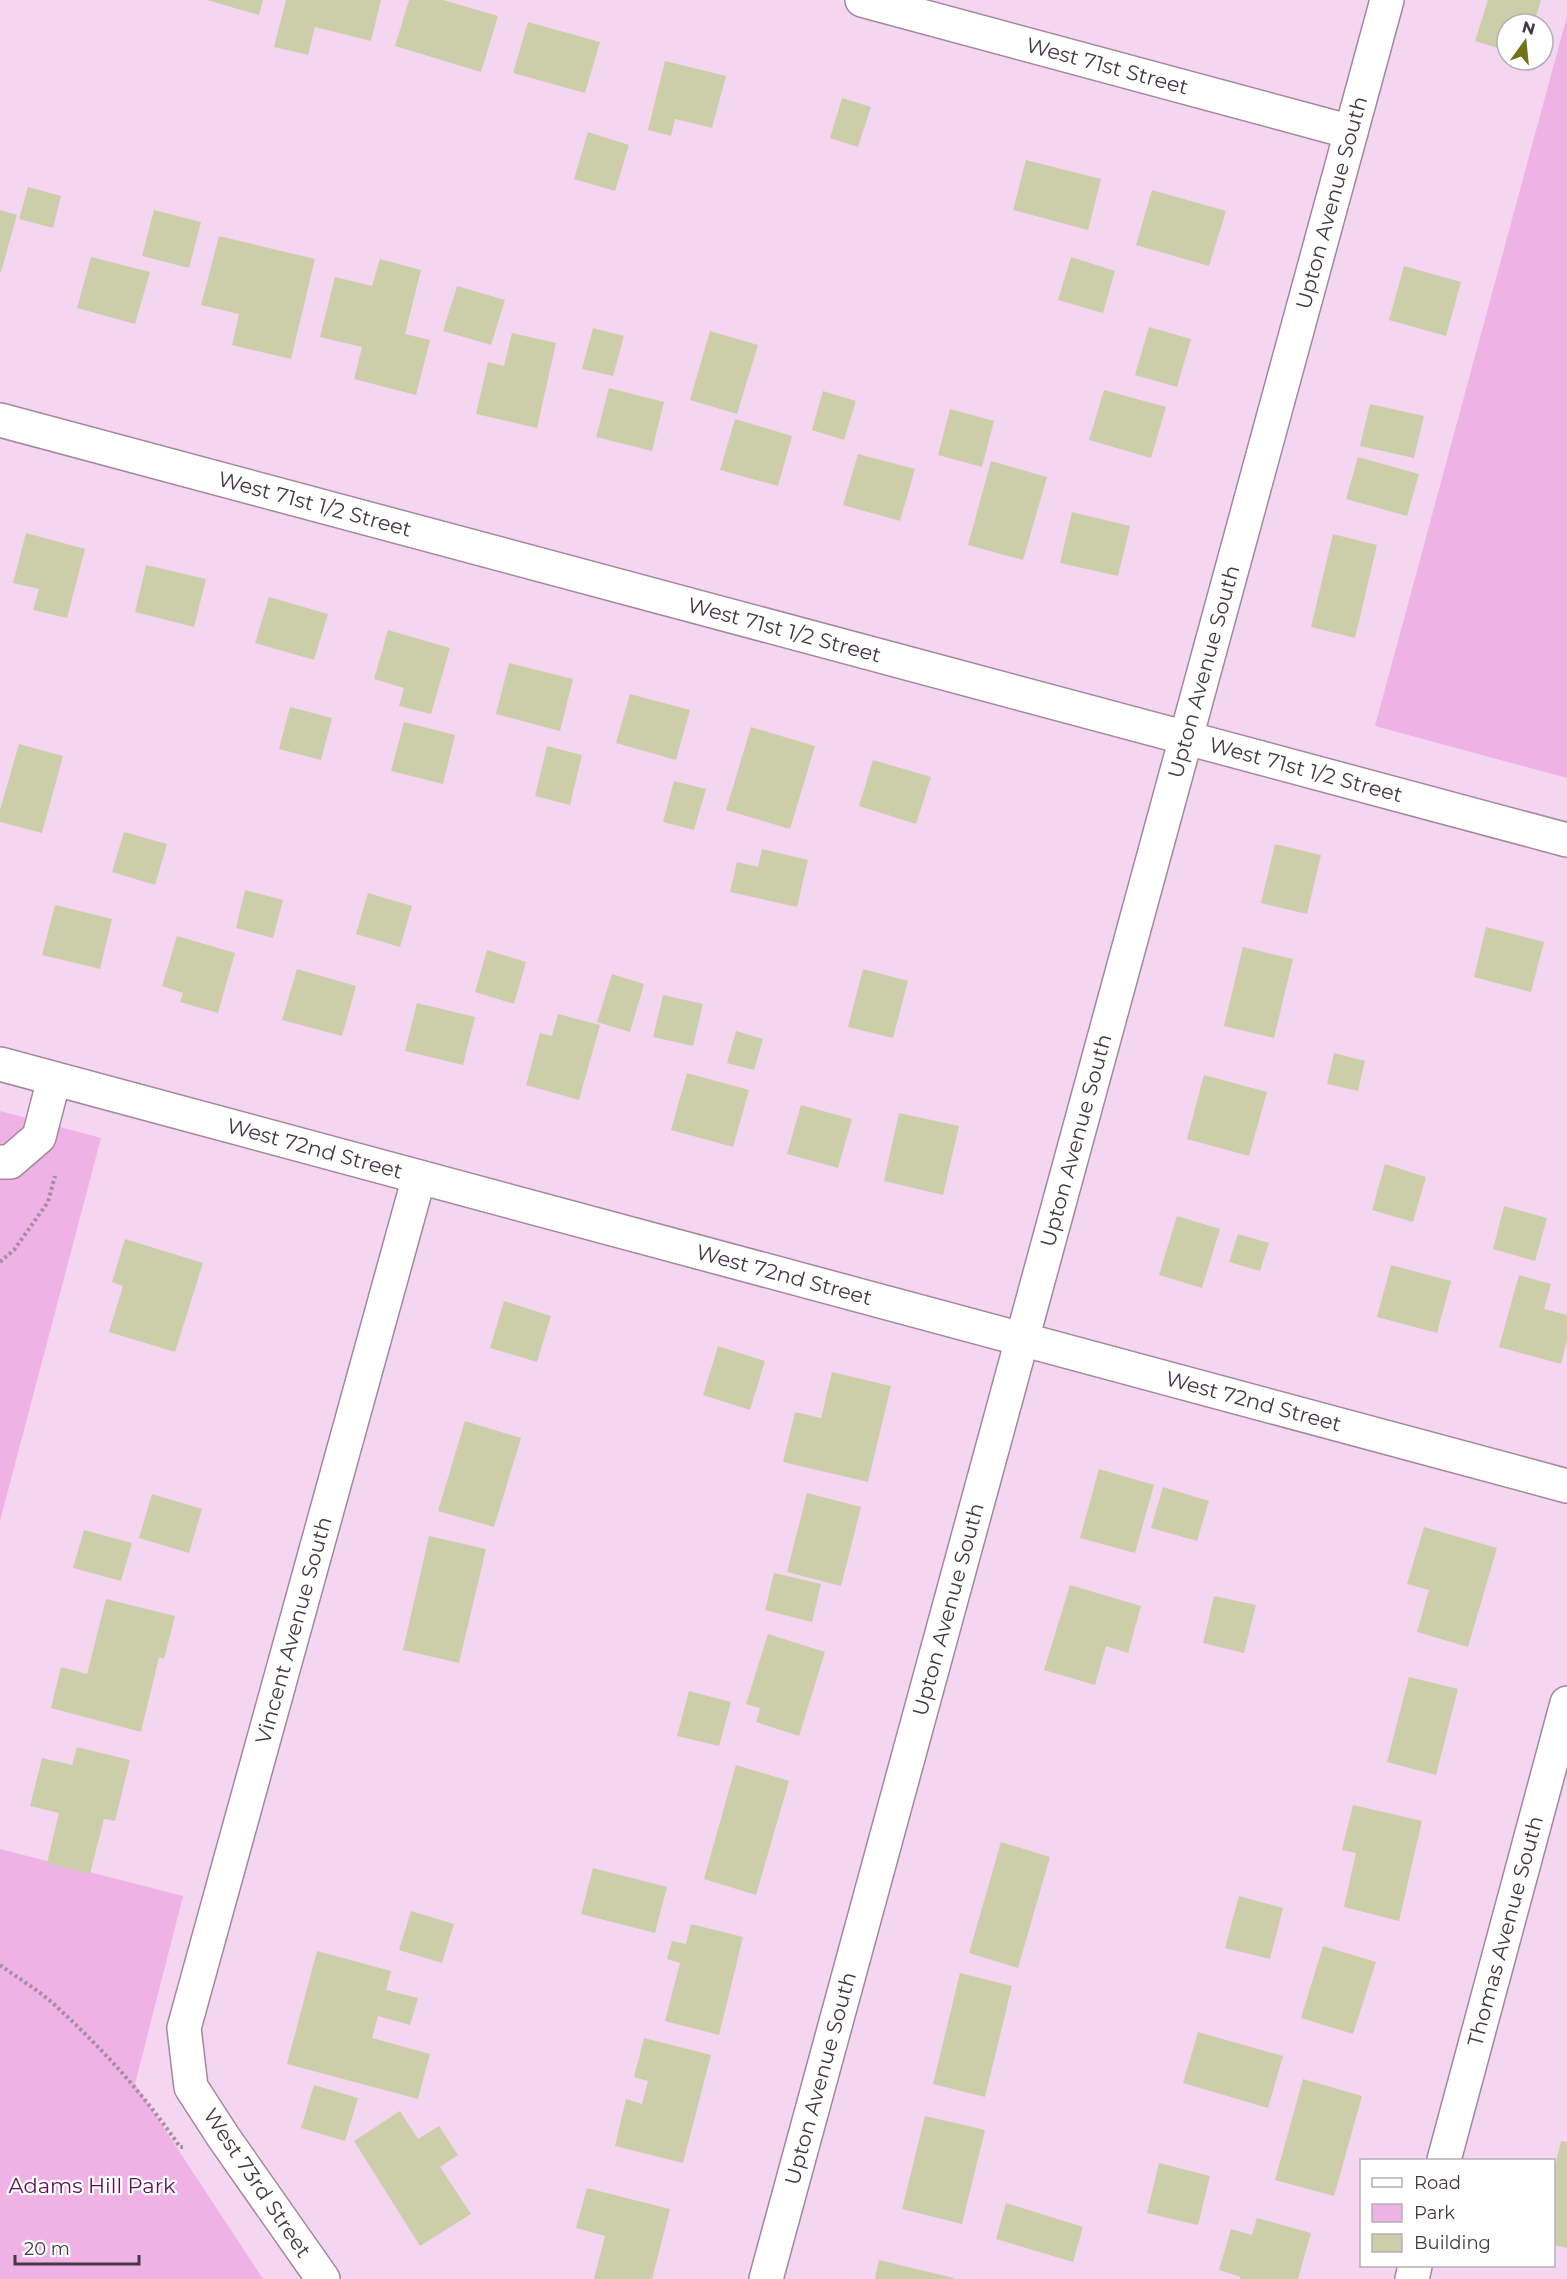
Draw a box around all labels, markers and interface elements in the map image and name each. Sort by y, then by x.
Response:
north arrow [1495,12,1555,72]
text: N [1520,17,1537,39]
street label: West 71st Street [1023,32,1191,100]
street label: Upton Avenue South [1290,93,1372,312]
street label: West 71st 1/2 Street [216,466,414,542]
street label: Upton Avenue South [1163,562,1244,781]
street label: West 71st 1/2 Street [685,592,884,668]
street label: West 71st 1/2 Street [1207,732,1406,807]
street label: Upton Avenue South [1035,1031,1117,1250]
street label: West 72nd Street [224,1113,406,1184]
street label: West 72nd Street [694,1239,875,1310]
street label: West 72nd Street [1163,1365,1344,1437]
street label: Upton Avenue South [907,1500,989,1719]
street label: Vincent Avenue South [250,1514,337,1747]
street label: Thomas Avenue South [1462,1813,1548,2049]
street label: Upton Avenue South [779,1969,861,2187]
street label: West 73rd Street [198,2103,317,2262]
legend [1360,2159,1555,2267]
text: Road [1414,2172,1461,2194]
park label: Adams Hill Park [8,2173,176,2198]
text: Park [1414,2202,1455,2224]
scale bar [15,2228,140,2266]
text: Building [1414,2232,1491,2254]
text: 20 m [24,2238,70,2260]

